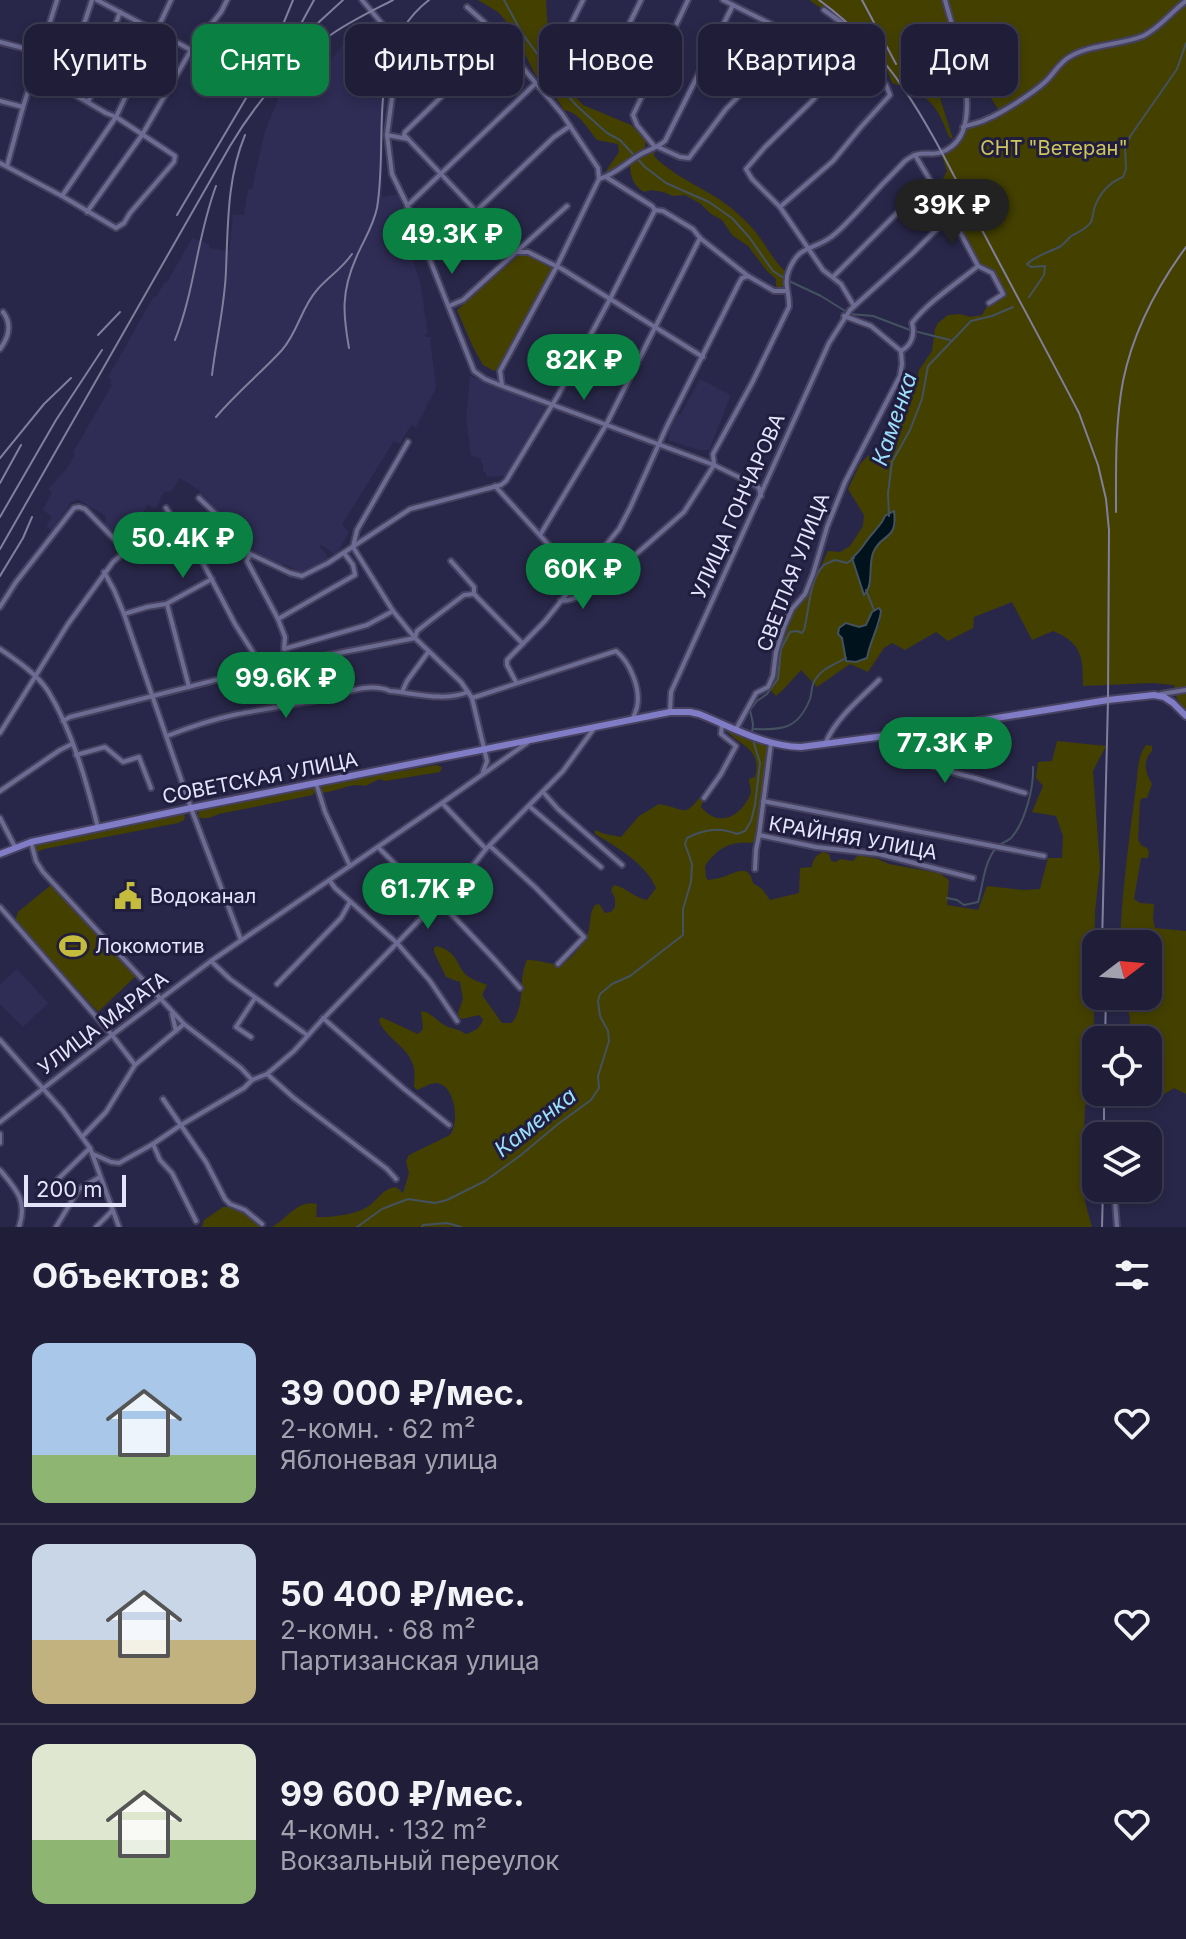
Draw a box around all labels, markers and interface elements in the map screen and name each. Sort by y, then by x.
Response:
chip: Купить [24,24,176,96]
chip: Снять [192,24,329,96]
chip: Фильтры [345,24,523,96]
chip: Новое [539,24,682,96]
chip: Квартира [698,24,885,96]
chip: Дом [901,24,1018,96]
park label: СНТ "Ветеран" [980,136,1128,160]
pin: 39K ₽ [896,179,1008,247]
text: 39K ₽ [913,189,991,220]
pin: 49.3K ₽ [378,208,526,276]
text: 49.3K ₽ [401,218,503,249]
pin: 82K ₽ [528,334,640,402]
text: 82K ₽ [545,344,623,375]
water label: Каменка [866,369,922,469]
street label: УЛИЦА ГОНЧАРОВА [686,409,790,602]
street label: СВЕТЛАЯ УЛИЦА [752,489,834,655]
pin: 50.4K ₽ [109,512,257,580]
text: 50.4K ₽ [131,522,235,553]
pin: 60K ₽ [527,543,639,611]
text: 60K ₽ [544,553,622,584]
pin: 99.6K ₽ [212,652,360,720]
text: 99.6K ₽ [235,662,337,693]
pin: 77.3K ₽ [871,717,1019,785]
text: 77.3K ₽ [897,727,993,758]
street label: СОВЕТСКАЯ УЛИЦА [160,747,360,809]
street label: КРАЙНЯЯ УЛИЦА [767,810,939,865]
pin: 61.7K ₽ [354,863,502,931]
text: 61.7K ₽ [380,873,476,904]
public building icon: Водоканал [113,881,143,911]
place label: Водоканал [150,884,256,908]
north arrow [1082,930,1162,1010]
map controls [1082,930,1162,1202]
sports icon: Локомотив [58,931,88,961]
place label: Локомотив [95,934,204,958]
street label: УЛИЦА МАРАТА [33,966,173,1080]
button: locate [1082,1026,1162,1106]
water label: Каменка [489,1082,581,1162]
button: layers [1082,1122,1162,1202]
scale bar [24,1171,126,1207]
text: 200 m [36,1176,103,1202]
icon: filters [1110,1253,1154,1297]
text: Объектов: 8 [32,1255,241,1296]
text: 39 000 ₽/мес. [280,1372,525,1413]
icon: home [96,1375,192,1471]
icon: heart [1110,1401,1154,1445]
text: 2-комн. · 62 m² [280,1413,475,1444]
text: Яблоневая улица [280,1444,498,1475]
text: 50 400 ₽/мес. [280,1573,526,1614]
icon: home [96,1576,192,1672]
icon: heart [1110,1602,1154,1646]
text: 2-комн. · 68 m² [280,1614,476,1645]
text: Партизанская улица [280,1645,540,1676]
text: 99 600 ₽/мес. [280,1773,525,1814]
icon: home [96,1776,192,1872]
icon: heart [1110,1802,1154,1846]
text: 4-комн. · 132 m² [280,1814,487,1845]
text: Вокзальный переулок [280,1845,559,1876]

